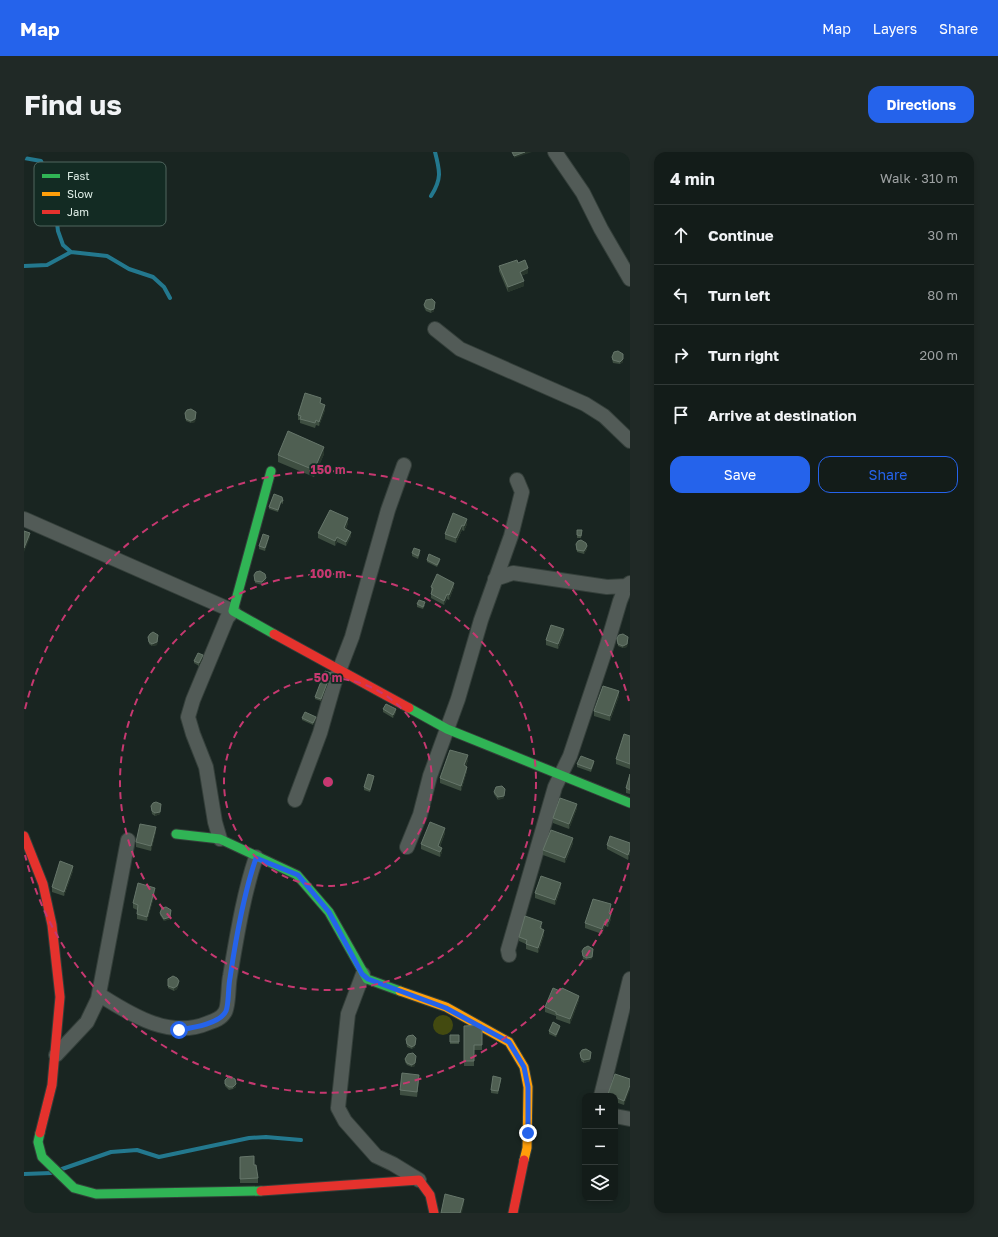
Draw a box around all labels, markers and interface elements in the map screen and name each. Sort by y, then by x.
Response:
text: Map [20,17,60,40]
text: Map [822,20,851,37]
text: Layers [873,20,917,37]
text: Share [939,20,978,37]
button: Directions [868,86,974,123]
text: Find us [24,88,122,121]
legend [34,162,166,226]
text: 4 min [670,168,715,189]
text: Fast [67,169,90,182]
text: Walk · 310 m [880,170,958,186]
text: Slow [67,187,93,200]
text: Jam [67,205,89,218]
icon: ahead [670,224,692,246]
text: Continue [708,226,774,244]
text: 30 m [928,227,958,243]
icon: left [670,284,692,306]
text: Turn left [708,286,770,304]
text: 80 m [927,287,958,303]
icon: right [670,344,692,366]
text: Turn right [708,346,779,364]
text: 200 m [920,347,958,363]
icon: arrive [670,404,692,426]
text: Arrive at destination [708,406,857,424]
button: Save [670,456,810,493]
button: Share [818,456,958,493]
text: 150 m [311,462,345,477]
text: 100 m [310,566,346,581]
text: 50 m [314,670,342,685]
centre of rings [321,775,335,789]
route start [170,1021,188,1039]
map controls [582,1093,618,1201]
button: + [582,1093,618,1129]
route end [519,1124,537,1142]
button: − [582,1129,618,1165]
button: layers [582,1165,618,1201]

